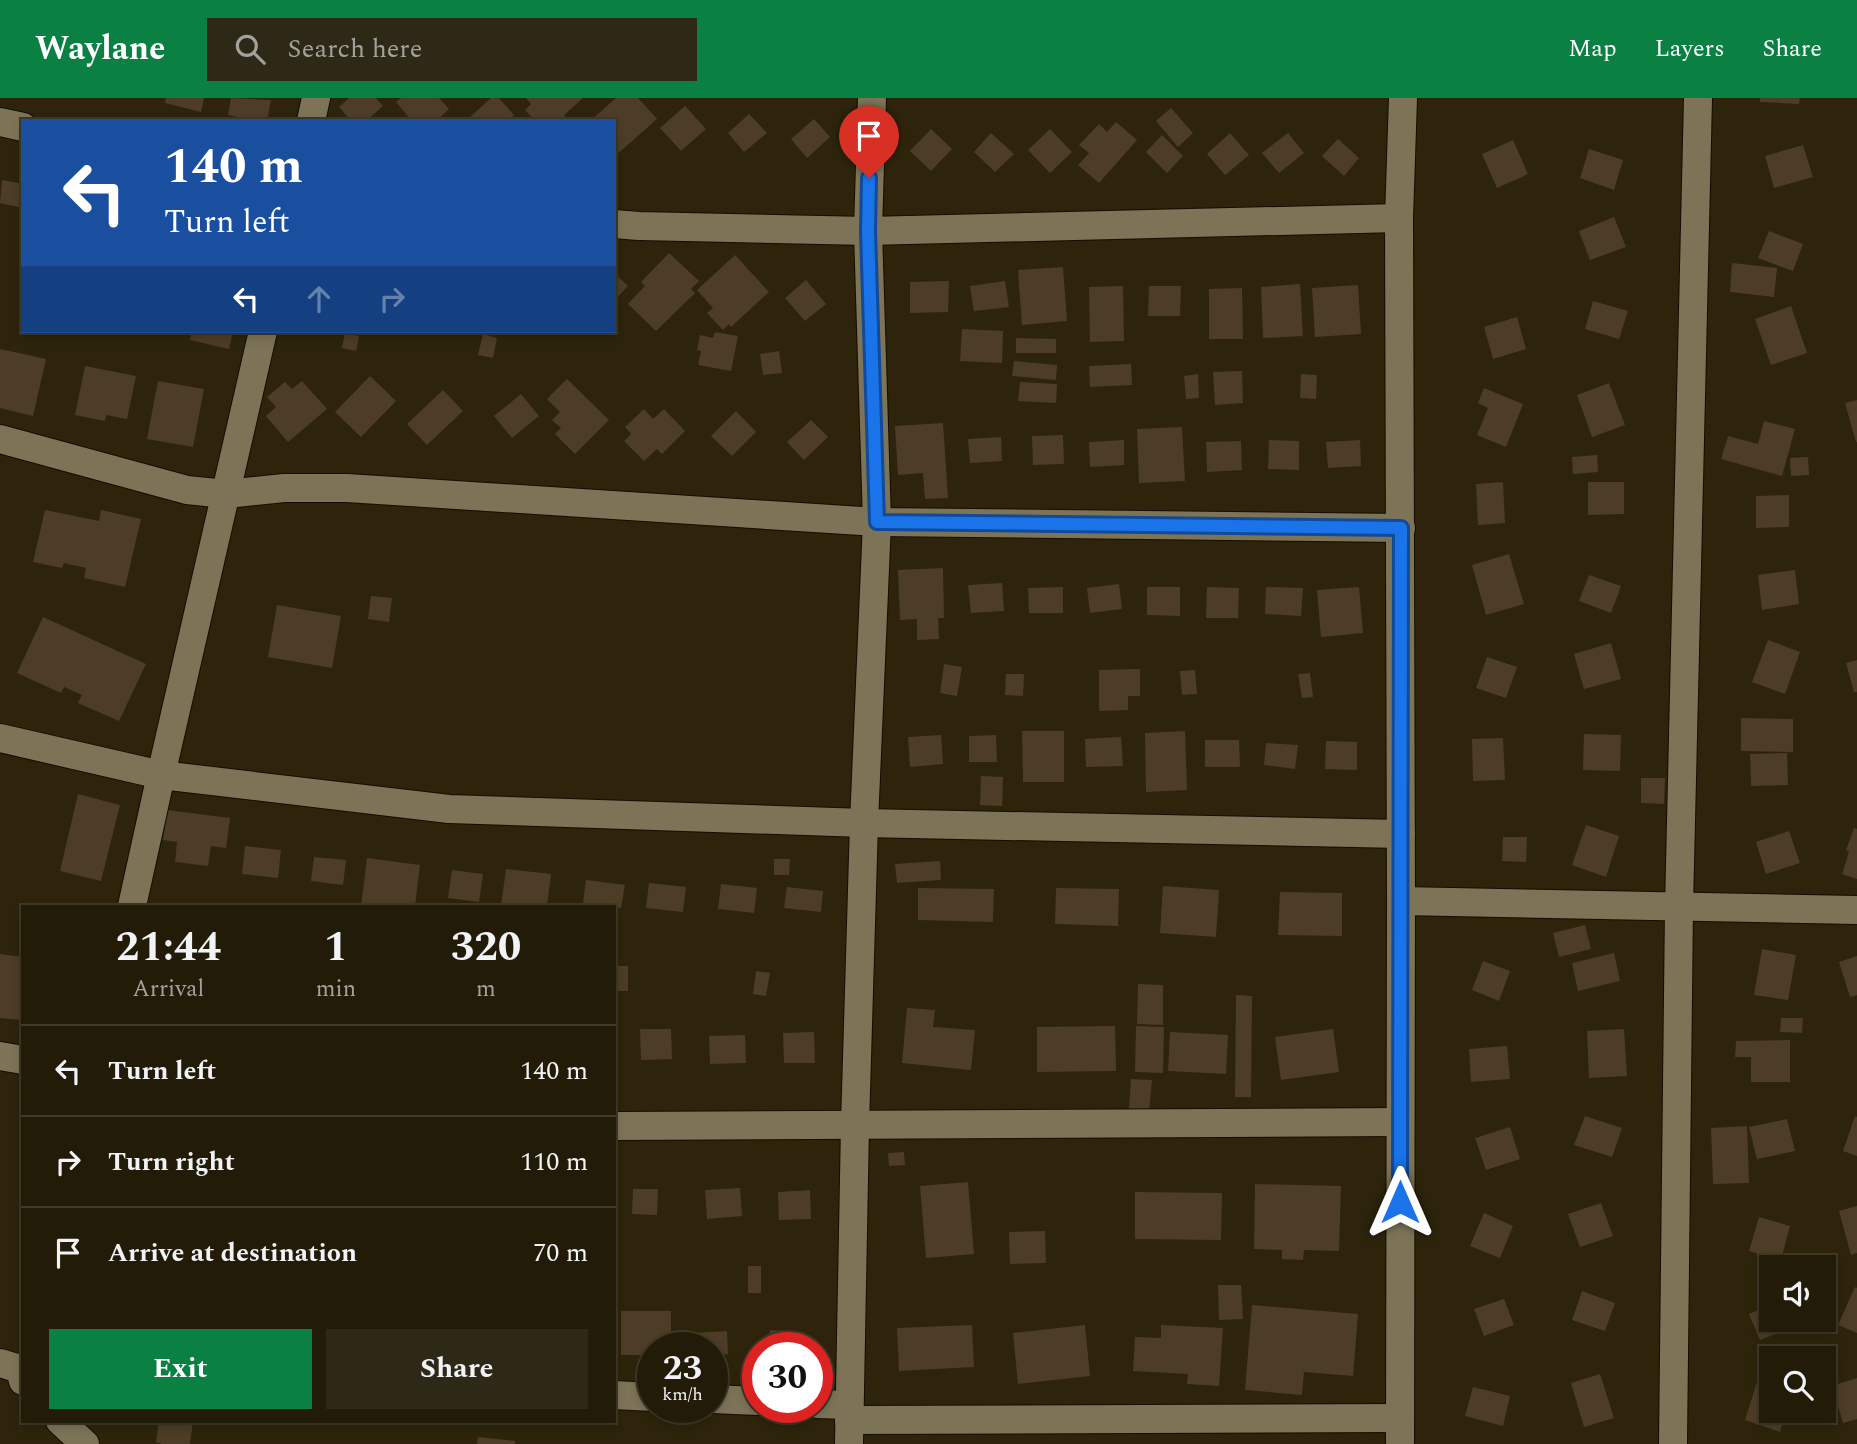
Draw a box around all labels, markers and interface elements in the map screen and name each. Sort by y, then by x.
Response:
search box [207,18,697,81]
text: Waylane [35,24,165,74]
text: Search here [287,29,422,69]
icon: search [231,30,269,68]
text: Map [1568,31,1617,67]
text: Layers [1655,31,1725,67]
text: Share [1763,31,1822,67]
pin [839,106,899,178]
icon: arrive [850,117,888,155]
text: 140 m [164,130,303,205]
icon: left [49,147,140,238]
text: Turn left [164,198,290,247]
icon: left [227,280,265,318]
icon: ahead [300,280,338,318]
icon: right [373,280,411,318]
text: 21:44 [116,916,221,979]
text: 1 [324,916,348,979]
text: 320 [451,916,521,979]
text: Arrival [133,972,204,1007]
text: min [316,972,356,1007]
text: m [476,972,496,1007]
text: Turn left [108,1051,216,1091]
text: 140 m [520,1051,588,1091]
icon: left [49,1052,87,1090]
text: Turn right [108,1142,235,1182]
text: 110 m [520,1142,588,1182]
icon: right [49,1143,87,1181]
position arrow [1363,1165,1437,1239]
text: Arrive at destination [108,1233,357,1273]
text: 70 m [533,1233,588,1273]
icon: arrive [49,1234,87,1272]
map controls [1759,1255,1836,1423]
button: sound [1759,1255,1836,1332]
button: Exit [49,1329,312,1409]
button: Share [326,1329,588,1409]
speed limit sign: 30 [742,1332,833,1423]
text: 23 [663,1342,702,1395]
button: search [1759,1346,1836,1423]
text: km/h [662,1381,703,1408]

